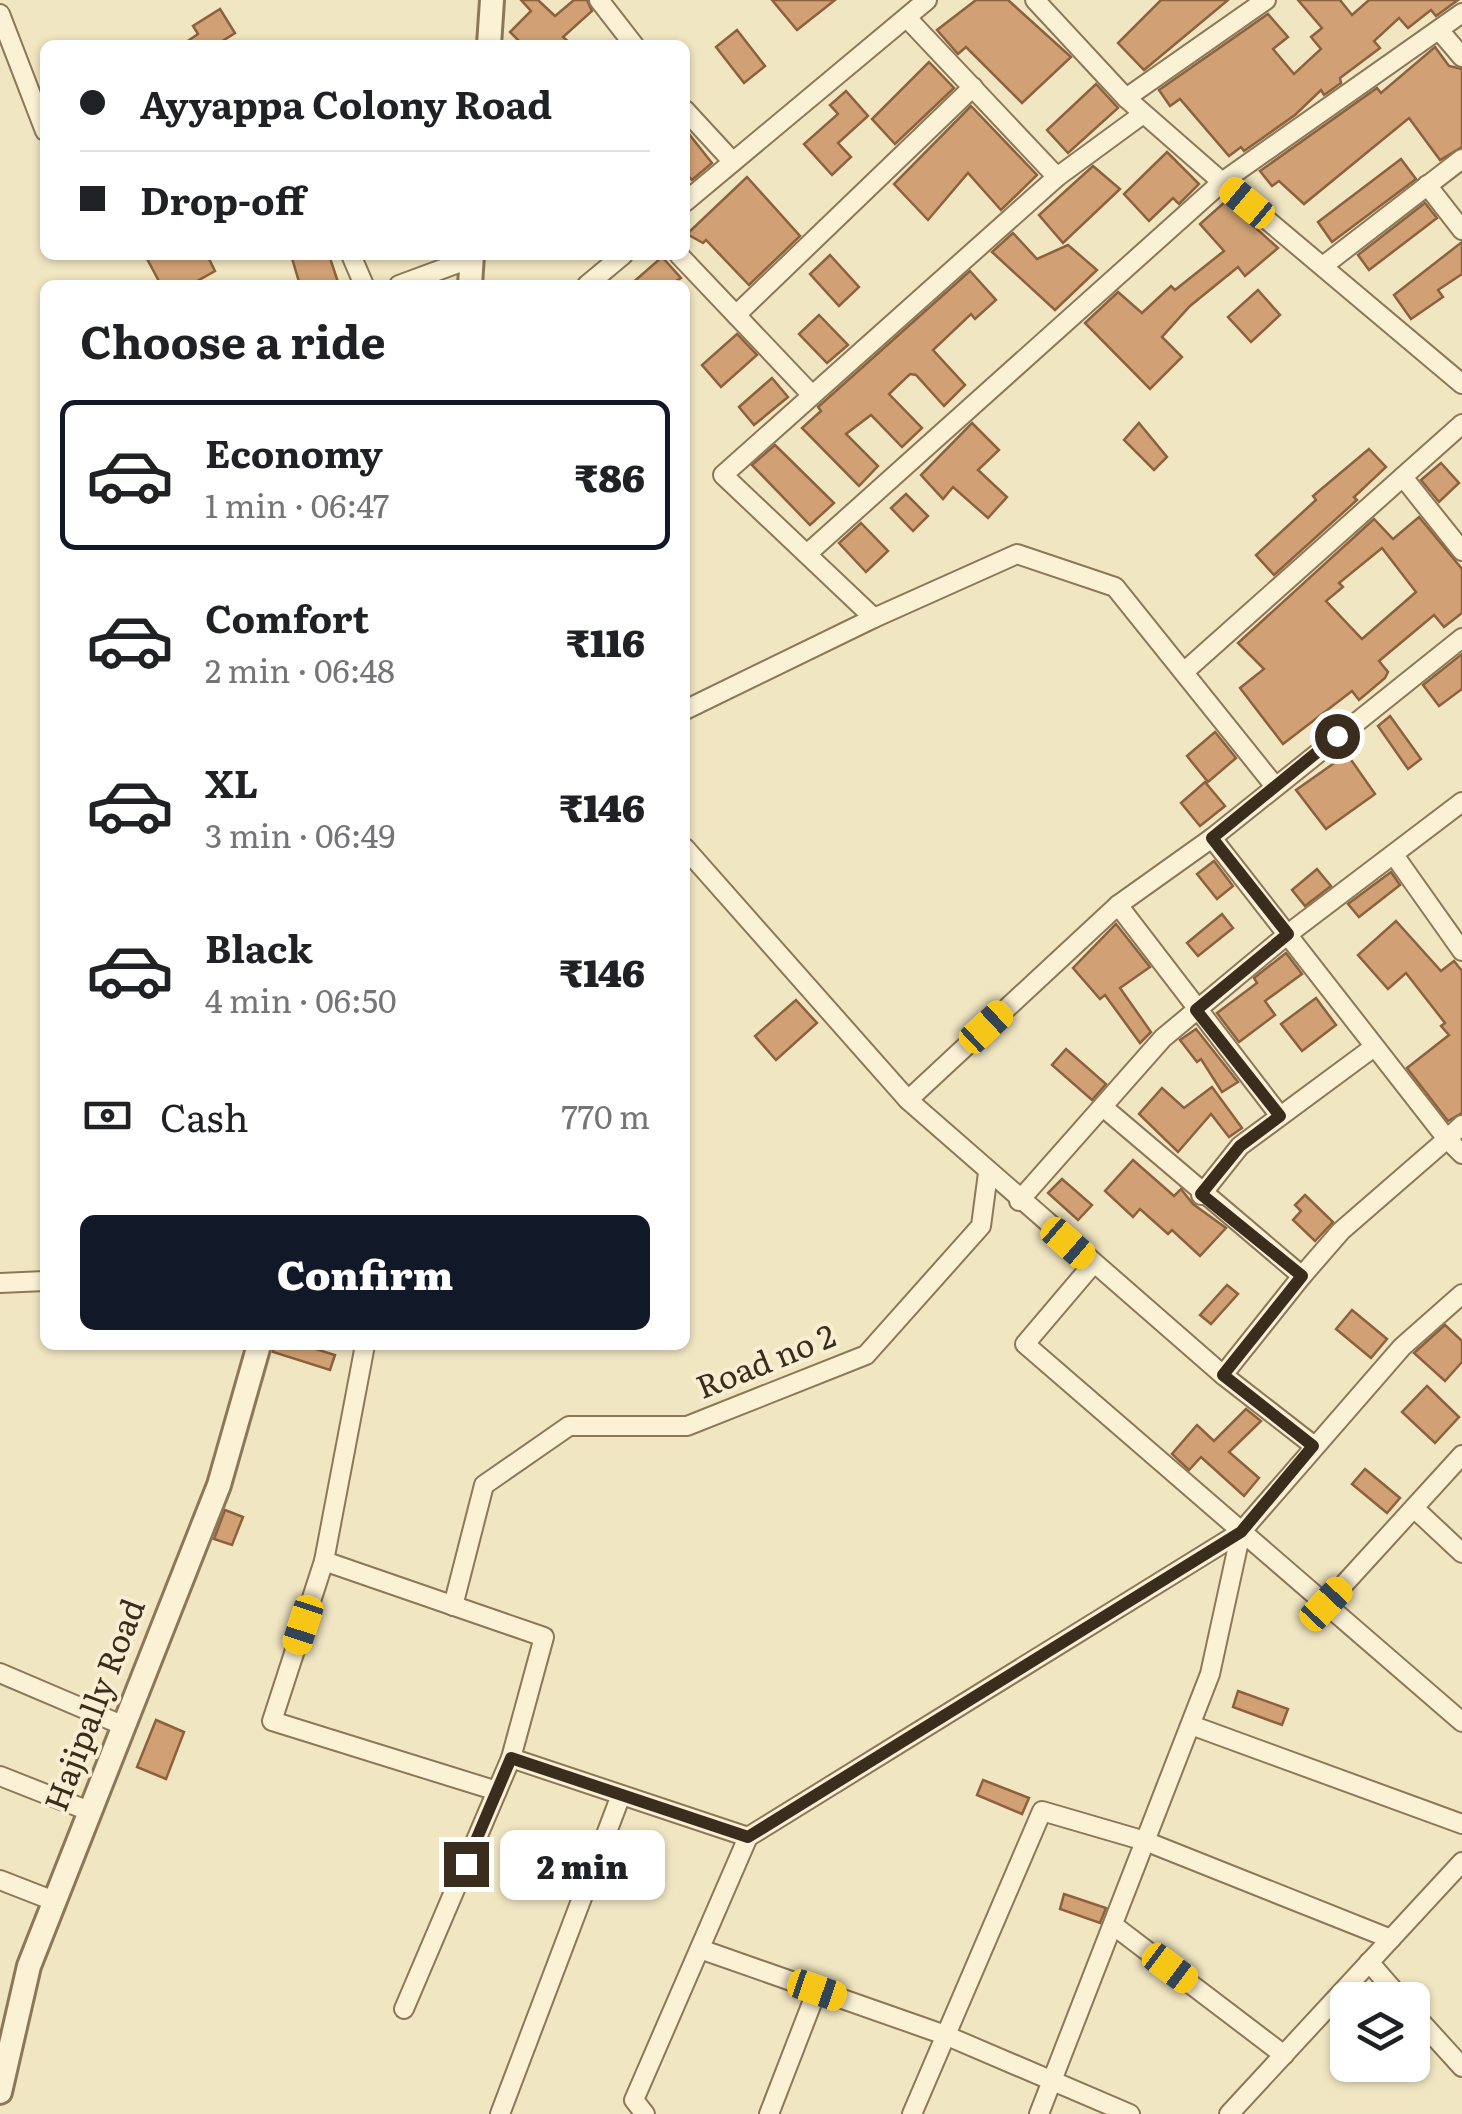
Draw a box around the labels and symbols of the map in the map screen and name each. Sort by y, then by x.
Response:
car [1214,172,1280,234]
route start [1315,714,1360,759]
car [954,996,1018,1058]
car [1036,1212,1100,1274]
street label: Road no 2 [688,1310,842,1409]
car [1295,1572,1357,1636]
street label: Hajipally Road [30,1591,155,1817]
car [279,1592,327,1658]
callout: 2 min [501,1829,666,1899]
route end [444,1842,489,1887]
car [1137,1938,1203,1998]
car [784,1966,850,2014]

